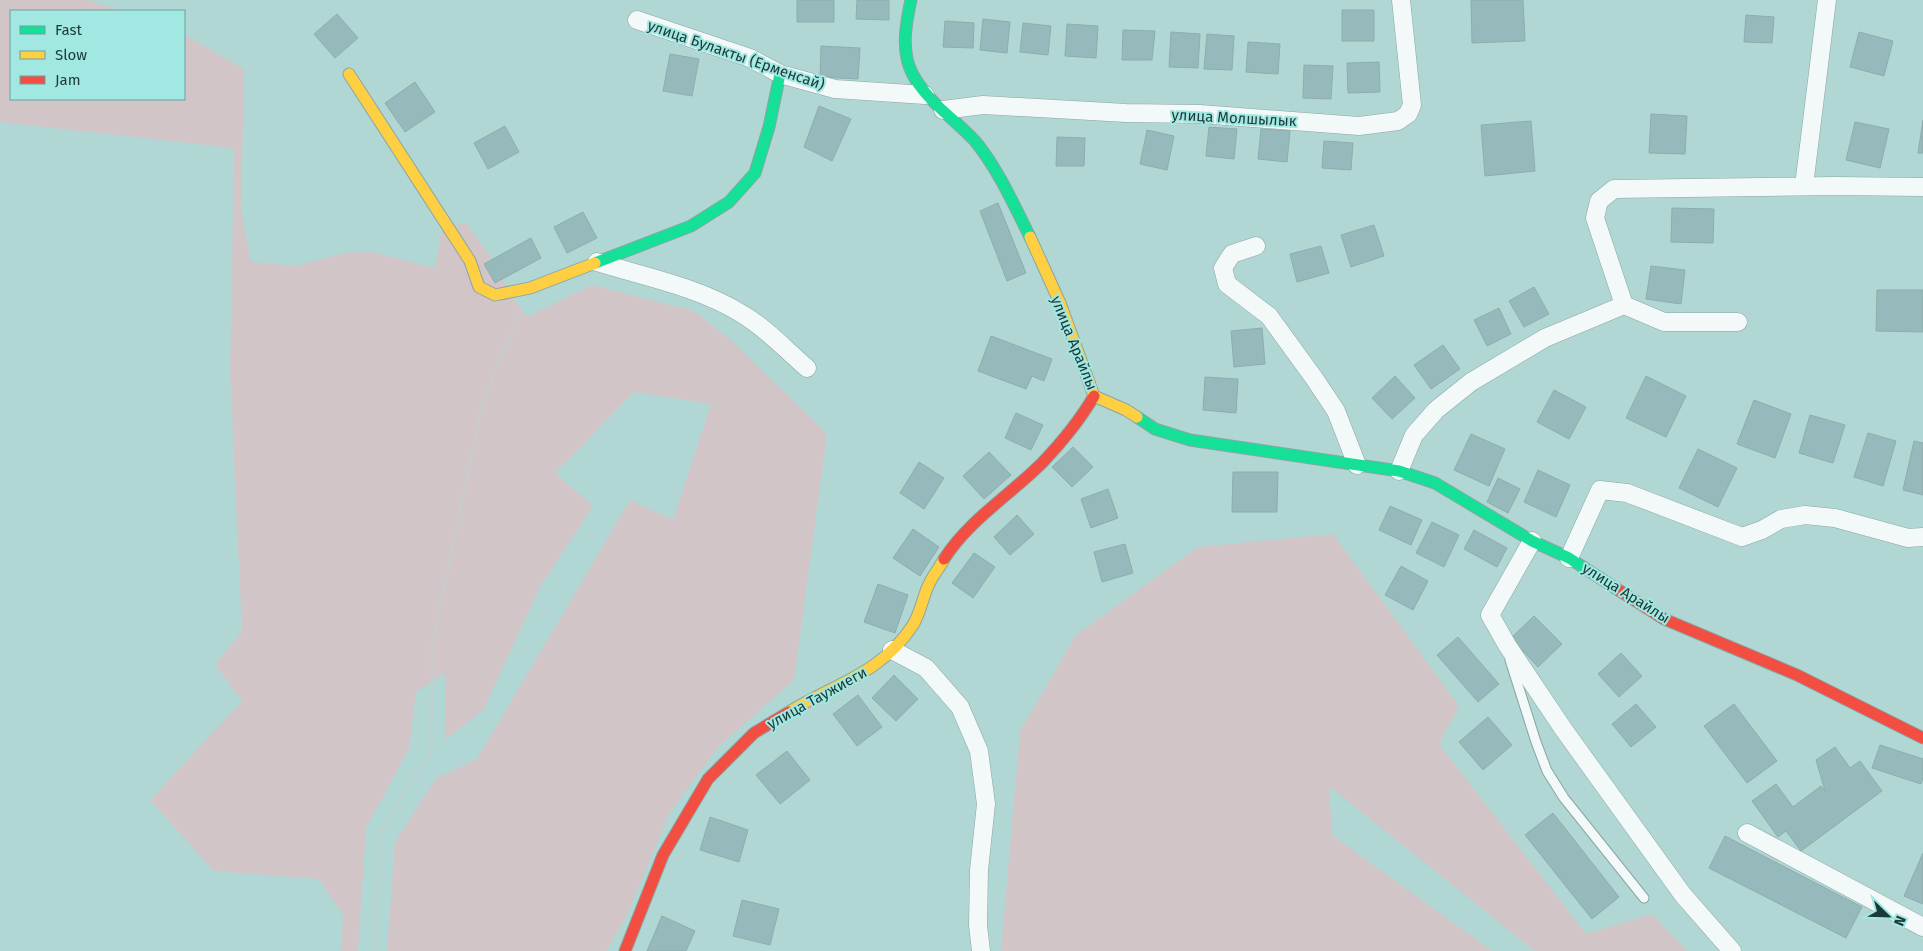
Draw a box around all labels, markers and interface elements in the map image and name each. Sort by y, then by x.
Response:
legend [10,10,185,100]
street label: улица Булакты (Ерменсай) [645,16,827,94]
text: Fast [55,21,82,39]
text: Slow [55,46,87,64]
text: Jam [55,71,81,89]
street label: улица Молшылык [1171,106,1297,130]
street label: улица Арайлы [1047,293,1101,393]
street label: улица Арайлы [1579,559,1673,627]
street label: улица Таужиеги [764,663,870,733]
north arrow [1863,891,1913,941]
text: N [1890,913,1909,928]

